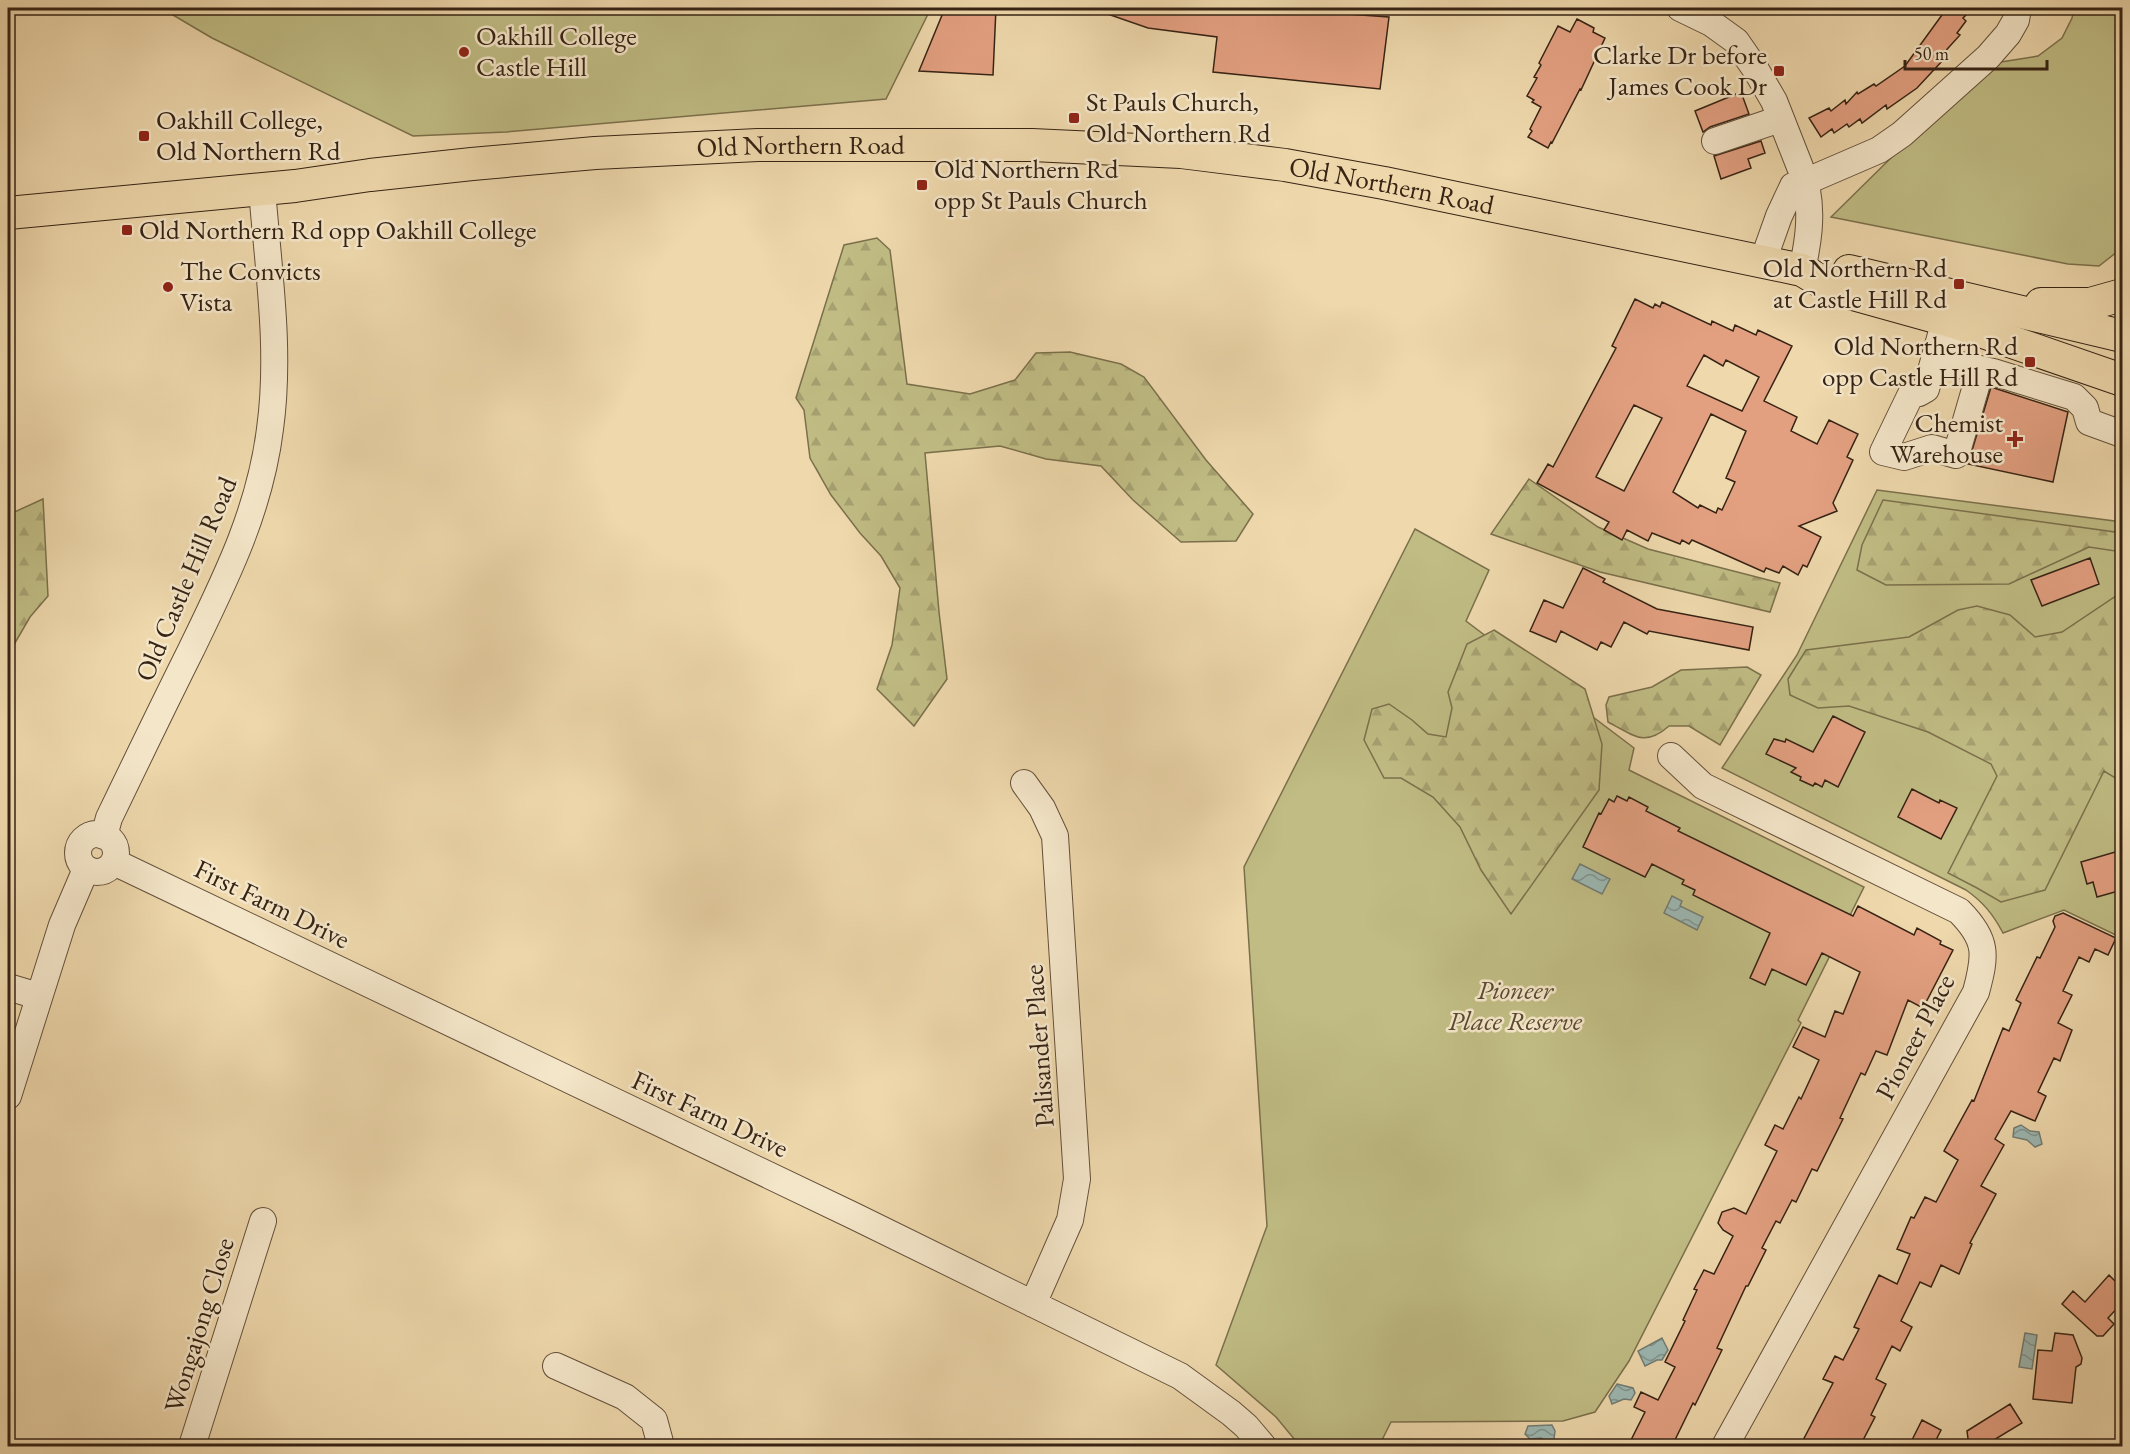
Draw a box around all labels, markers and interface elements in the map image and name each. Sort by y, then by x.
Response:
place label: Oakhill College Castle Hill [476,18,637,84]
scale bar [1905,33,2048,71]
place label: Clarke Dr before James Cook Dr [1593,37,1767,103]
text: 50 m [1914,42,1949,65]
marker: Oakhill College Castle Hill [457,45,471,59]
marker: Clarke Dr before James Cook Dr [1772,64,1786,78]
place label: St Pauls Church, Old Northern Rd [1086,84,1271,150]
place label: Oakhill College, Old Northern Rd [156,102,341,168]
marker: St Pauls Church, Old Northern Rd [1067,111,1081,125]
street label: Old Northern Road [696,127,905,165]
marker: Oakhill College, Old Northern Rd [137,129,151,143]
street label: Old Northern Road [1286,148,1498,223]
place label: Old Northern Rd opp St Pauls Church [934,151,1148,217]
marker: Old Northern Rd opp St Pauls Church [915,178,929,192]
place label: Old Northern Rd opp Oakhill College [139,212,536,247]
marker: Old Northern Rd opp Oakhill College [120,223,134,237]
place label: Old Northern Rd at Castle Hill Rd [1763,250,1947,316]
place label: The Convicts Vista [180,253,321,319]
marker: Old Northern Rd at Castle Hill Rd [1952,277,1966,291]
marker: The Convicts Vista [161,280,175,294]
place label: Old Northern Rd opp Castle Hill Rd [1822,328,2018,394]
marker: Old Northern Rd opp Castle Hill Rd [2023,355,2037,369]
place label: Chemist Warehouse [1890,405,2004,471]
marker: Chemist Warehouse [2008,432,2022,446]
street label: Old Castle Hill Road [127,471,245,686]
street label: First Farm Drive [189,851,356,956]
street label: Palisander Place [1015,964,1062,1129]
street label: Pioneer Place [1867,968,1962,1106]
park label: Pioneer Place Reserve [1448,972,1583,1038]
street label: First Farm Drive [626,1062,794,1165]
street label: Wongajong Close [155,1233,242,1417]

